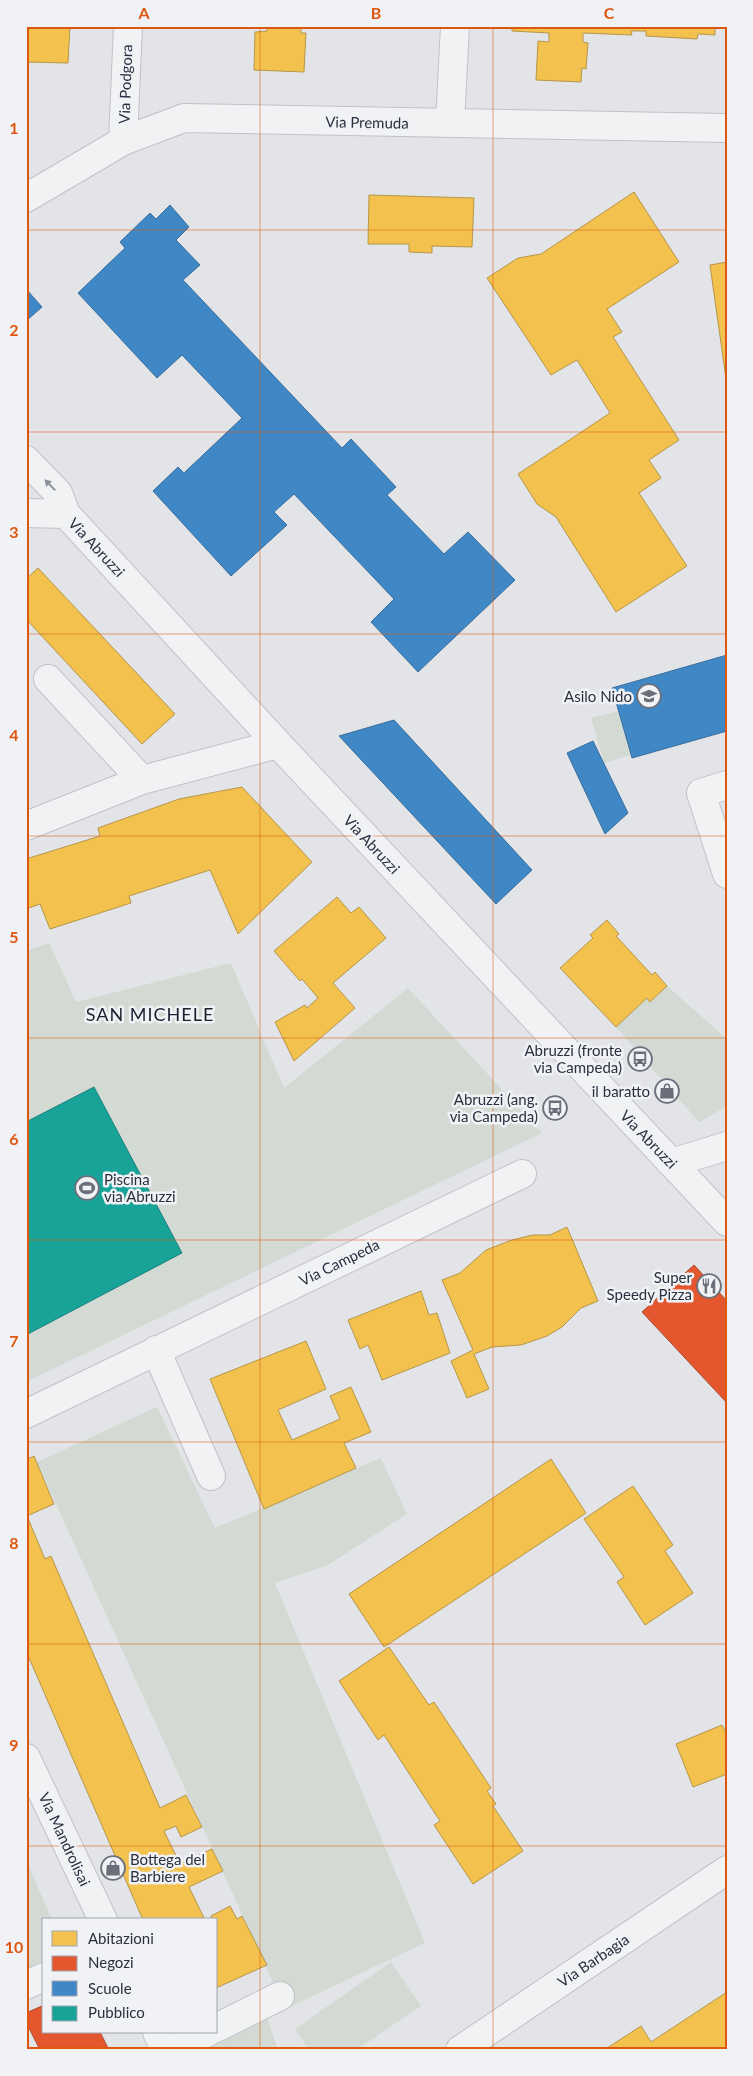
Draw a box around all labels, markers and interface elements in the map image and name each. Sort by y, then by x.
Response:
text: A [137,3,150,22]
text: B [371,3,381,22]
text: C [604,3,615,22]
street label: Via Podgora [115,44,135,124]
street label: Via Premuda [325,112,409,132]
text: 1 [9,118,19,137]
text: 2 [9,320,19,339]
one-way arrow [44,479,56,491]
street label: Via Abruzzi [65,514,129,580]
text: 3 [9,522,19,541]
school or university icon: Asilo Nido [636,683,662,709]
place label: Asilo Nido [564,687,632,705]
text: 4 [9,725,19,744]
street label: Via Abruzzi [340,811,404,877]
text: 5 [9,927,19,946]
district label: SAN MICHELE [86,1003,214,1025]
place label: Abruzzi (fronte via Campeda) [524,1041,622,1076]
bus stop icon: Abruzzi (fronte via Campeda) [627,1046,653,1072]
shop icon: il baratto [654,1078,680,1104]
place label: il baratto [592,1082,650,1100]
place label: Abruzzi (ang. via Campeda) [450,1090,538,1125]
bus stop icon: Abruzzi (ang. via Campeda) [542,1095,568,1121]
street label: Via Abruzzi [617,1106,681,1172]
text: 6 [9,1129,19,1148]
place label: Piscina via Abruzzi [104,1170,176,1205]
sports icon: Piscina via Abruzzi [74,1175,100,1201]
street label: Via Campeda [296,1235,382,1289]
place label: Super Speedy Pizza [607,1268,693,1303]
restaurant icon: Super Speedy Pizza [696,1273,722,1299]
text: 7 [9,1331,19,1350]
text: 8 [9,1533,19,1552]
text: 9 [9,1735,19,1754]
street label: Via Mandrolisai [35,1789,95,1889]
place label: Bottega del Barbiere [130,1850,205,1885]
shop icon: Bottega del Barbiere [100,1855,126,1881]
legend [42,1918,218,2034]
text: Abitazioni [88,1929,154,1947]
street label: Via Barbagia [554,1930,632,1990]
text: 10 [5,1937,23,1956]
text: Negozi [88,1953,134,1971]
text: Scuole [88,1979,132,1997]
text: Pubblico [88,2003,145,2021]

